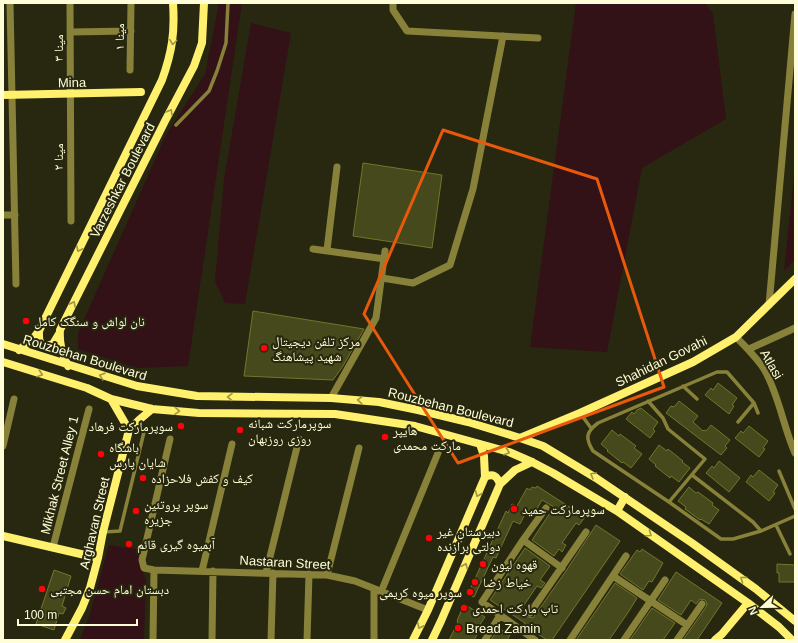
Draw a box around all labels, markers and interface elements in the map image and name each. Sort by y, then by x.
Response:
street label: مینا ۱ [112,23,127,51]
street label: مینا ۳ [51,34,66,62]
one-way arrow [169,39,178,45]
street label: Mina [58,75,87,90]
one-way arrow [165,109,172,117]
street label: Varzeshkar Boulevard [87,120,158,240]
street label: مینا ۲ [51,143,66,171]
one-way arrow [76,245,84,252]
one-way arrow [69,300,76,308]
place label: نان لواش و سنگک کامل [34,314,145,330]
marker: نان لواش و سنگک کامل [21,316,31,326]
street label: Rouzbehan Boulevard [21,331,149,383]
street label: Shahidan Govahi [613,333,709,390]
place label: مرکز تلفن دیجیتال شهید پیشاهنگ [272,334,360,365]
marker: مرکز تلفن دیجیتال شهید پیشاهنگ [259,343,269,353]
street label: Atlasi [757,347,786,382]
one-way arrow [36,369,43,377]
one-way arrow [99,372,106,381]
street label: Rouzbehan Boulevard [387,385,515,430]
one-way arrow [227,392,233,401]
one-way arrow [357,396,363,405]
one-way arrow [174,406,180,415]
street label: Mikhak Street Alley 1 [38,414,81,536]
place label: سوپرمارکت شبانه روزی روزبهان [248,416,331,447]
place label: سوپرمارکت فرهاد [89,419,173,435]
marker: سوپرمارکت فرهاد [176,421,186,431]
place label: هایپر مارکت محمدی [392,423,461,454]
marker: سوپرمارکت شبانه روزی روزبهان [235,425,245,435]
marker: هایپر مارکت محمدی [380,432,390,442]
place label: باشگاه شایان پارس [109,440,166,471]
one-way arrow [503,447,510,455]
marker: باشگاه شایان پارس [96,449,106,459]
place label: کیف و کفش فلاحزاده [151,471,254,487]
marker: کیف و کفش فلاحزاده [138,473,148,483]
one-way arrow [590,473,597,480]
street label: Arghavan Street [77,475,112,571]
one-way arrow [474,491,482,498]
place label: سوپر پروتئین جزیره [144,497,208,528]
place label: سوپرمارکت حمید [522,502,605,518]
marker: سوپرمارکت حمید [509,504,519,514]
marker: سوپر پروتئین جزیره [131,506,141,516]
place label: دبیرستان غیر دولتی برازنده [436,524,500,555]
one-way arrow [645,529,652,537]
marker: دبیرستان غیر دولتی برازنده [424,533,434,543]
place label: آبمیوه گیری قائم [137,537,216,553]
marker: آبمیوه گیری قائم [124,539,134,549]
street label: Nastaran Street [239,553,331,572]
place label: قهوه لیون [491,557,538,573]
marker: قهوه لیون [478,559,488,569]
one-way arrow [460,563,468,571]
place label: خیاط زضا [483,575,531,591]
one-way arrow [740,576,747,584]
marker: خیاط زضا [470,577,480,587]
place label: دبستان امام حسن مجتبی [50,582,169,598]
marker: دبستان امام حسن مجتبی [37,584,47,594]
place label: سوپر میوه کریمی [379,585,462,601]
marker: سوپر میوه کریمی [465,587,475,597]
north arrow [742,587,782,627]
scale bar [18,601,137,627]
place label: تاپ مارکت احمدی [472,601,558,617]
marker: تاپ مارکت احمدی [459,603,469,613]
text: N [746,605,760,617]
text: 100 m [24,608,57,622]
place label: Bread Zamin [466,621,540,636]
one-way arrow [417,622,425,630]
marker: Bread Zamin [453,623,463,633]

